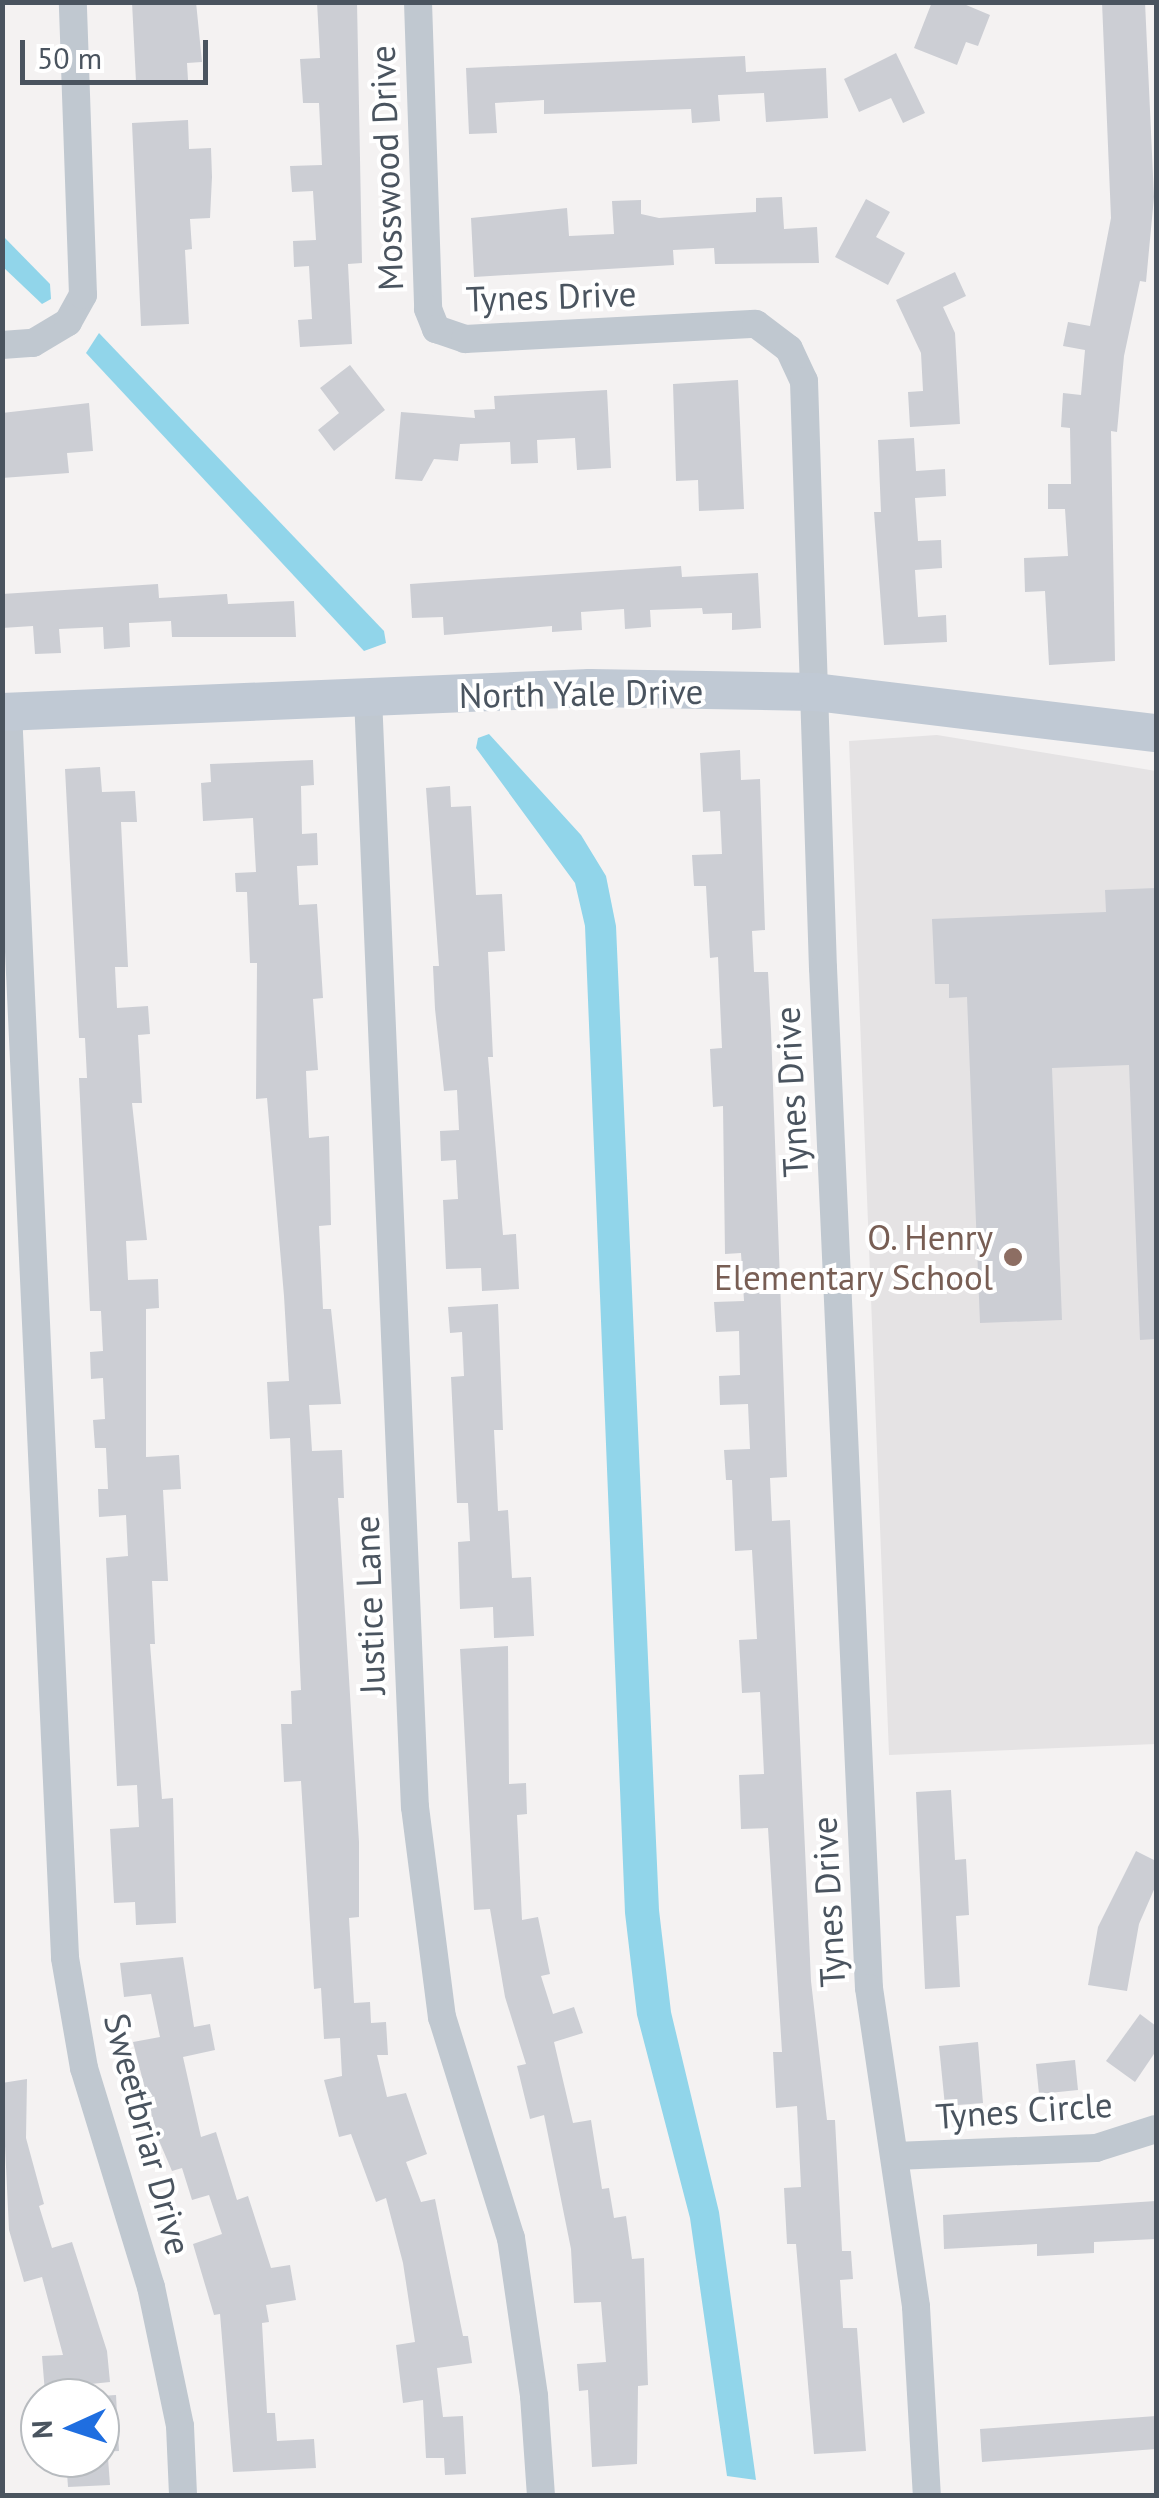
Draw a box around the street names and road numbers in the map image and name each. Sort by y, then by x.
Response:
street label: Mosswood Drive [361,45,411,291]
street label: Tynes Drive [465,272,637,320]
street label: North Yale Drive [458,670,704,716]
street label: Tynes Drive [766,1006,816,1178]
street label: Justice Lane [345,1515,393,1695]
street label: Tynes Drive [803,1816,853,1988]
street label: Sweetbriar Drive [96,2009,200,2259]
street label: Tynes Circle [934,2083,1114,2137]

